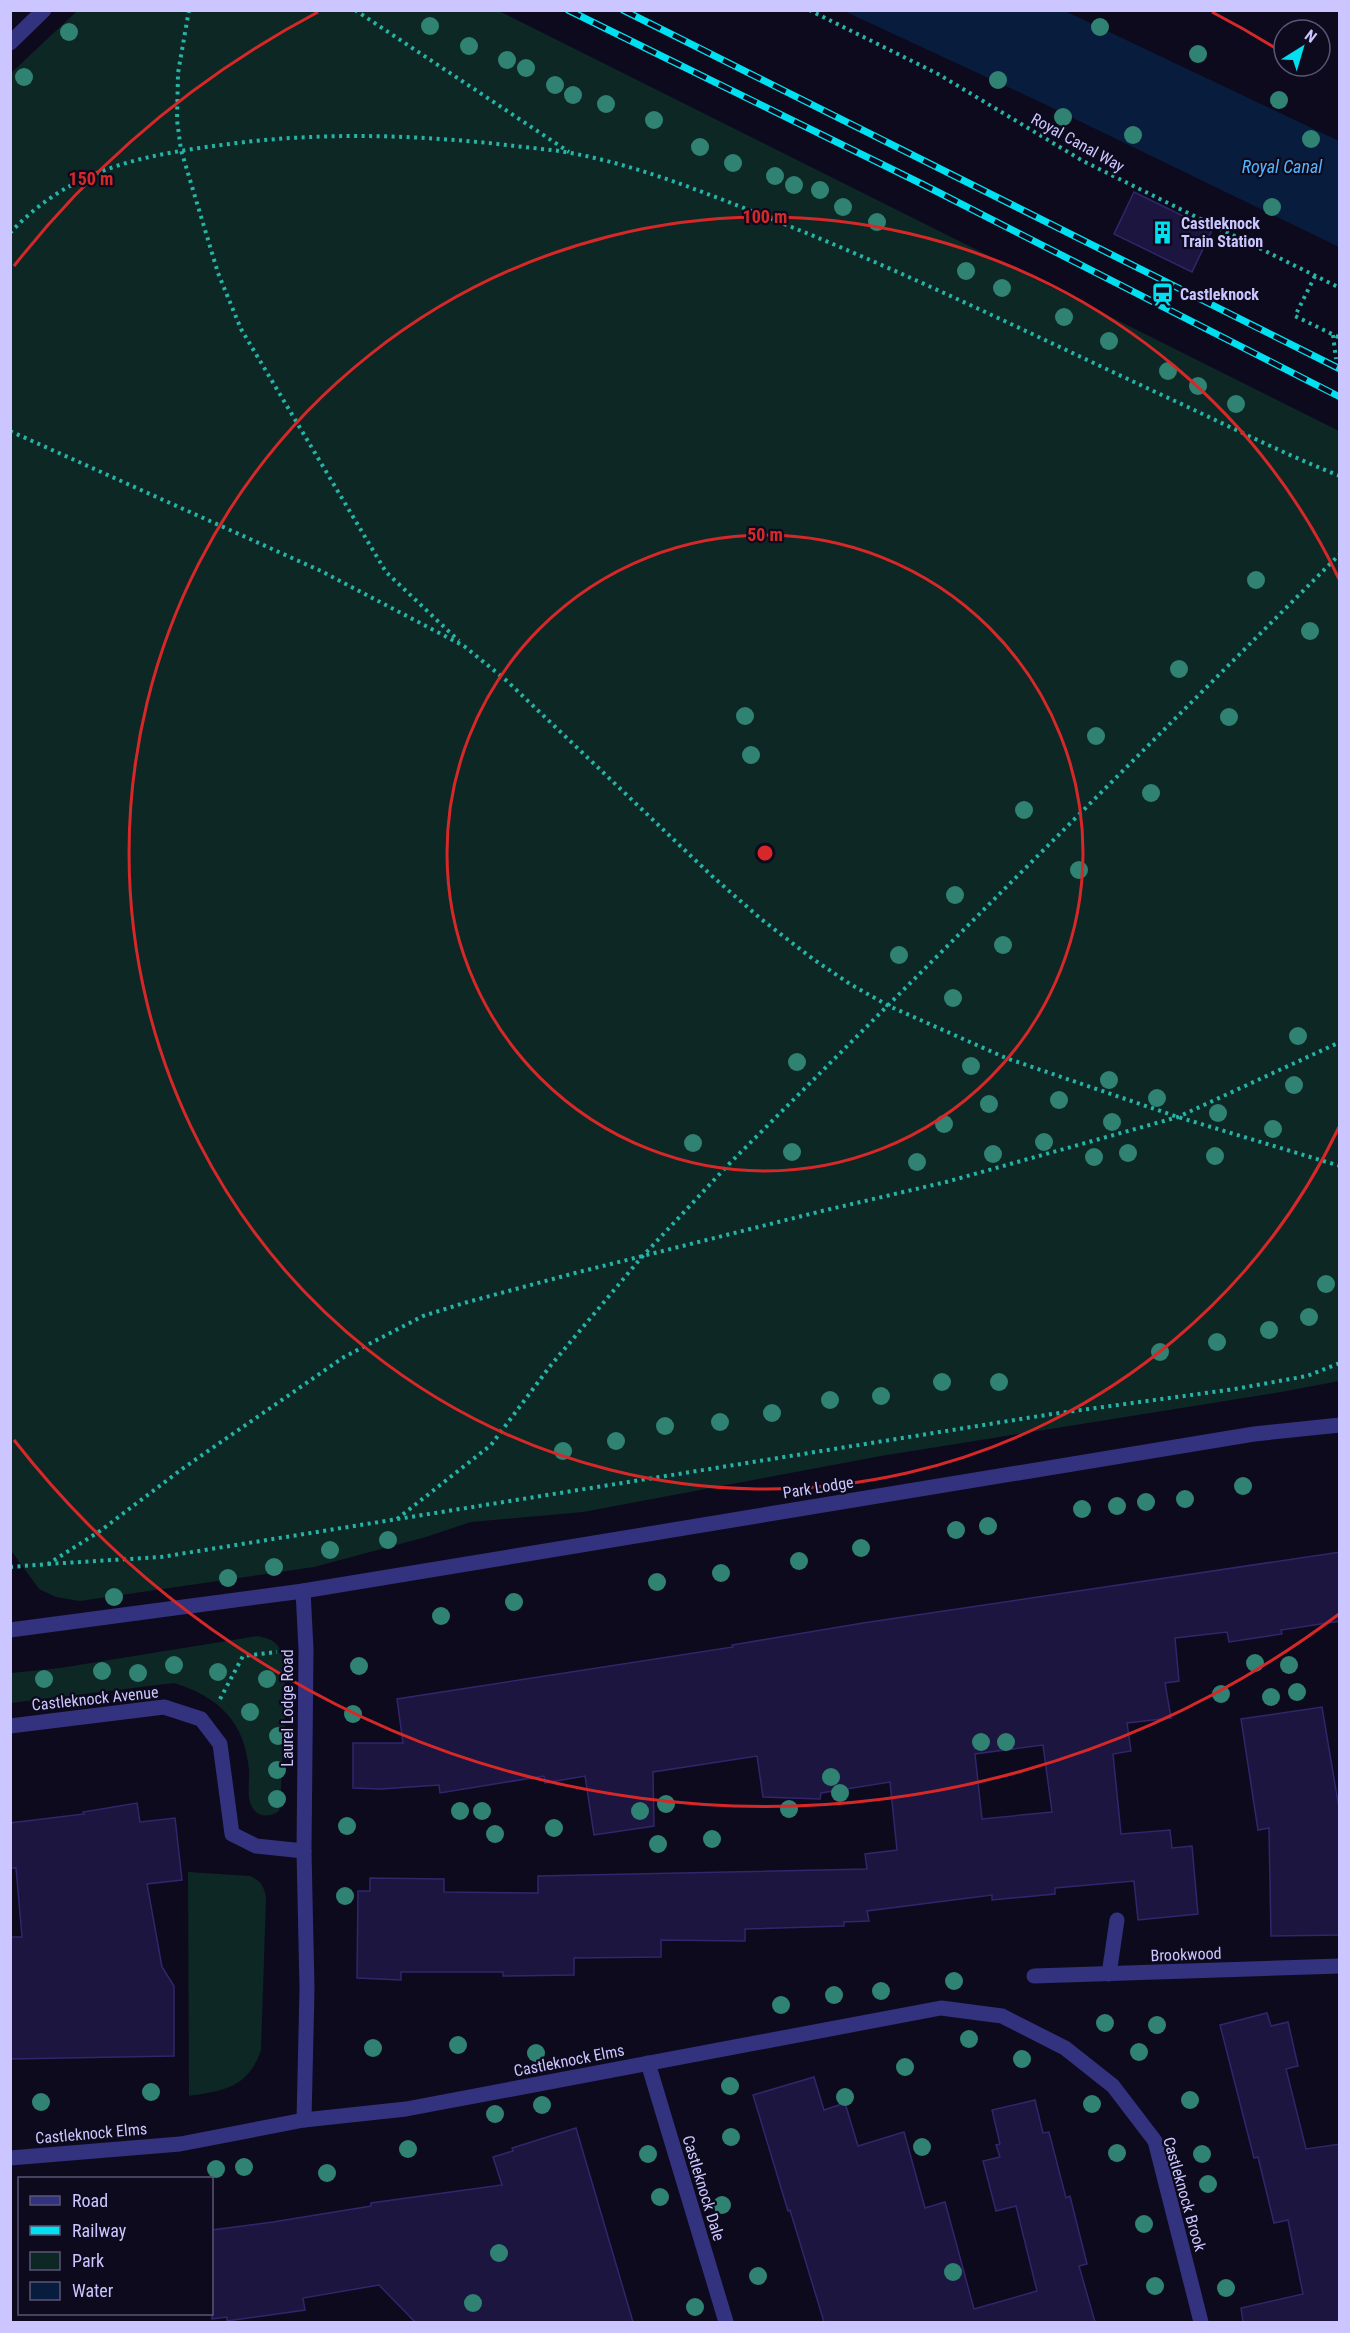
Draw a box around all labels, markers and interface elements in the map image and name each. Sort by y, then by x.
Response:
north arrow [1272,18,1332,78]
text: N [1301,26,1320,47]
street label: Royal Canal Way [1028,109,1128,176]
water label: Royal Canal [1242,156,1323,177]
text: 150 m [69,168,113,189]
text: 100 m [743,206,787,227]
place label: Castleknock Train Station [1181,214,1263,251]
building icon: Castleknock Train Station [1150,219,1176,245]
station icon: Castleknock [1149,281,1175,307]
place label: Castleknock [1180,285,1259,304]
text: 50 m [747,524,783,545]
centre of rings [755,843,775,863]
street label: Park Lodge [781,1473,855,1502]
street label: Laurel Lodge Road [278,1649,297,1767]
street label: Castleknock Avenue [31,1682,159,1715]
street label: Brookwood [1150,1944,1222,1965]
street label: Castleknock Elms [512,2040,626,2081]
street label: Castleknock Elms [34,2119,148,2148]
street label: Castleknock Dale [678,2133,729,2243]
street label: Castleknock Brook [1159,2135,1210,2254]
legend [18,2177,213,2315]
text: Road [72,2190,108,2211]
text: Railway [72,2220,127,2241]
text: Park [72,2250,104,2271]
text: Water [72,2280,114,2301]

